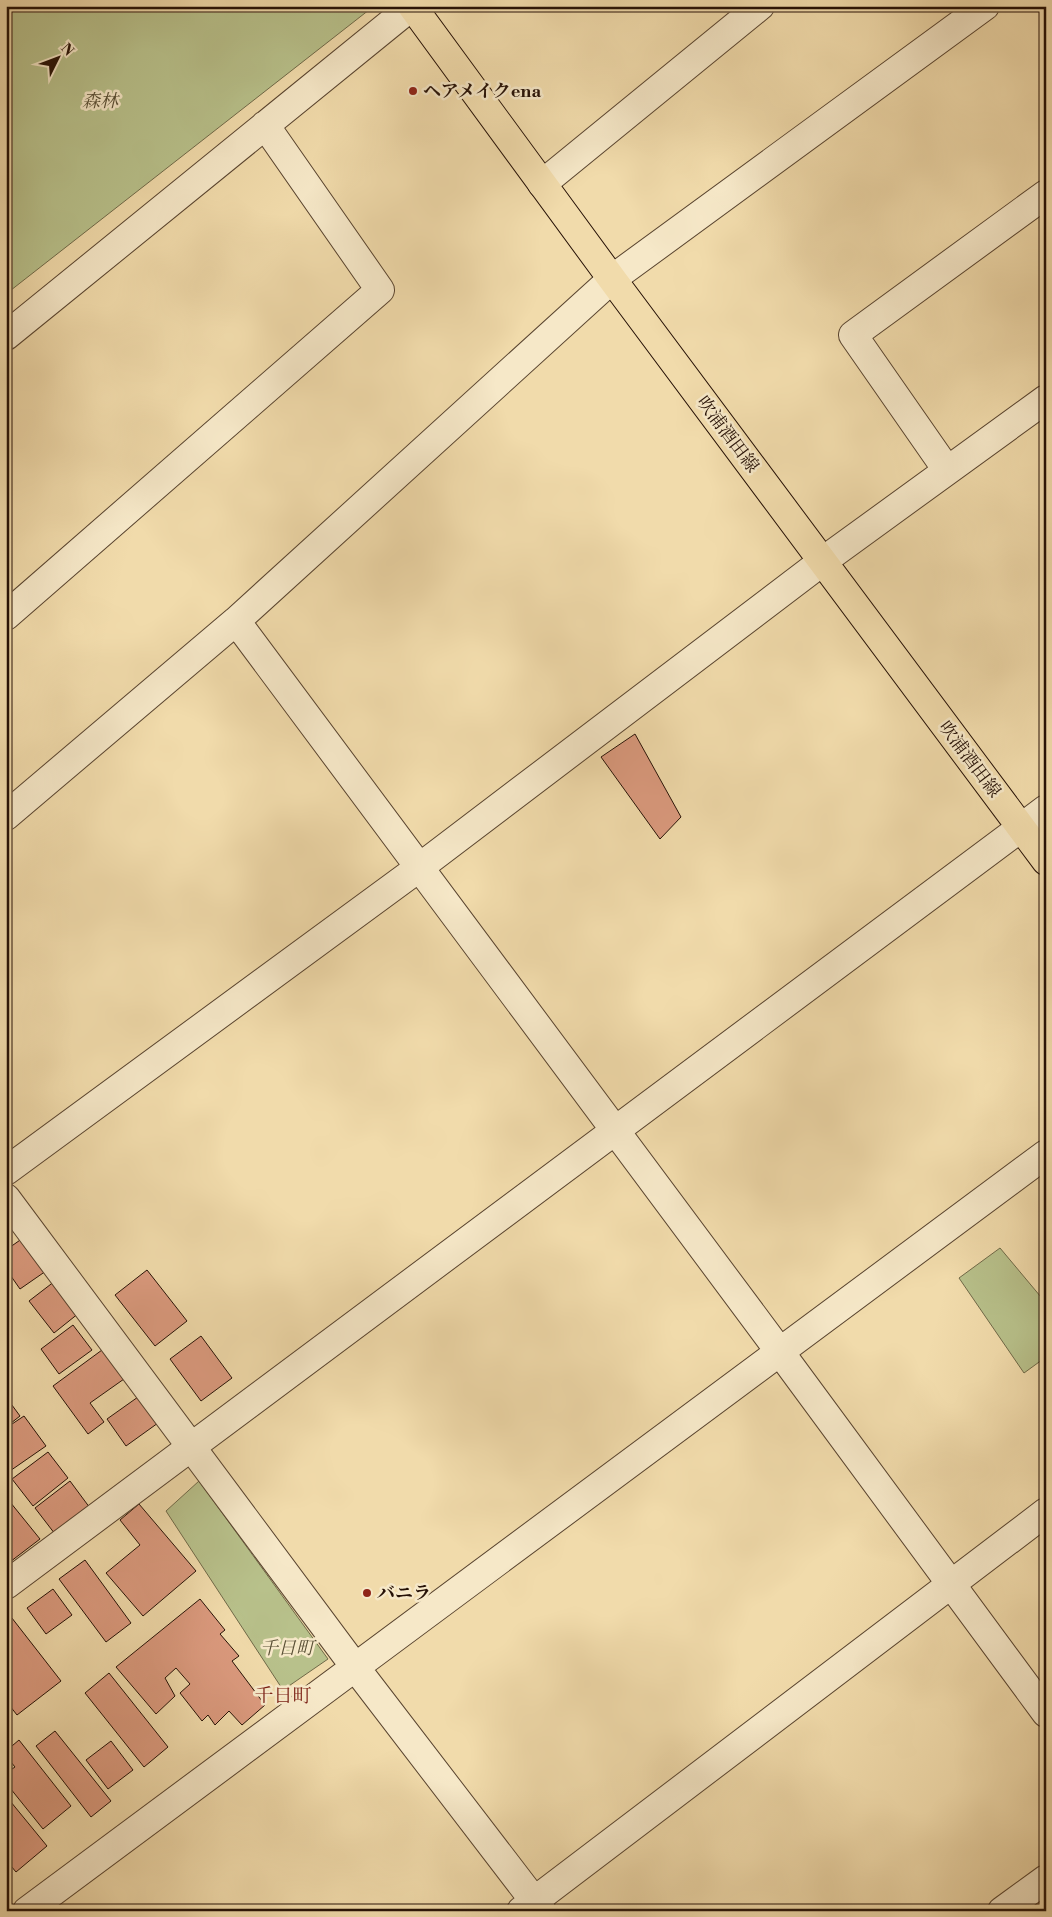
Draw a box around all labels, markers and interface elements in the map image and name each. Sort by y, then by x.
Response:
north arrow [32,32,82,82]
text: N [57,40,77,60]
place label: ヘアメイクena [423,80,541,103]
marker: ヘアメイクena [407,85,419,97]
park label: 森林 [82,90,121,113]
street label: 吹浦酒田線 [691,391,764,477]
street label: 吹浦酒田線 [933,716,1006,802]
place label: バニラ [377,1582,431,1605]
marker: バニラ [361,1587,373,1599]
park label: 千日町 [260,1637,317,1660]
district label: 千日町 [254,1684,312,1708]

